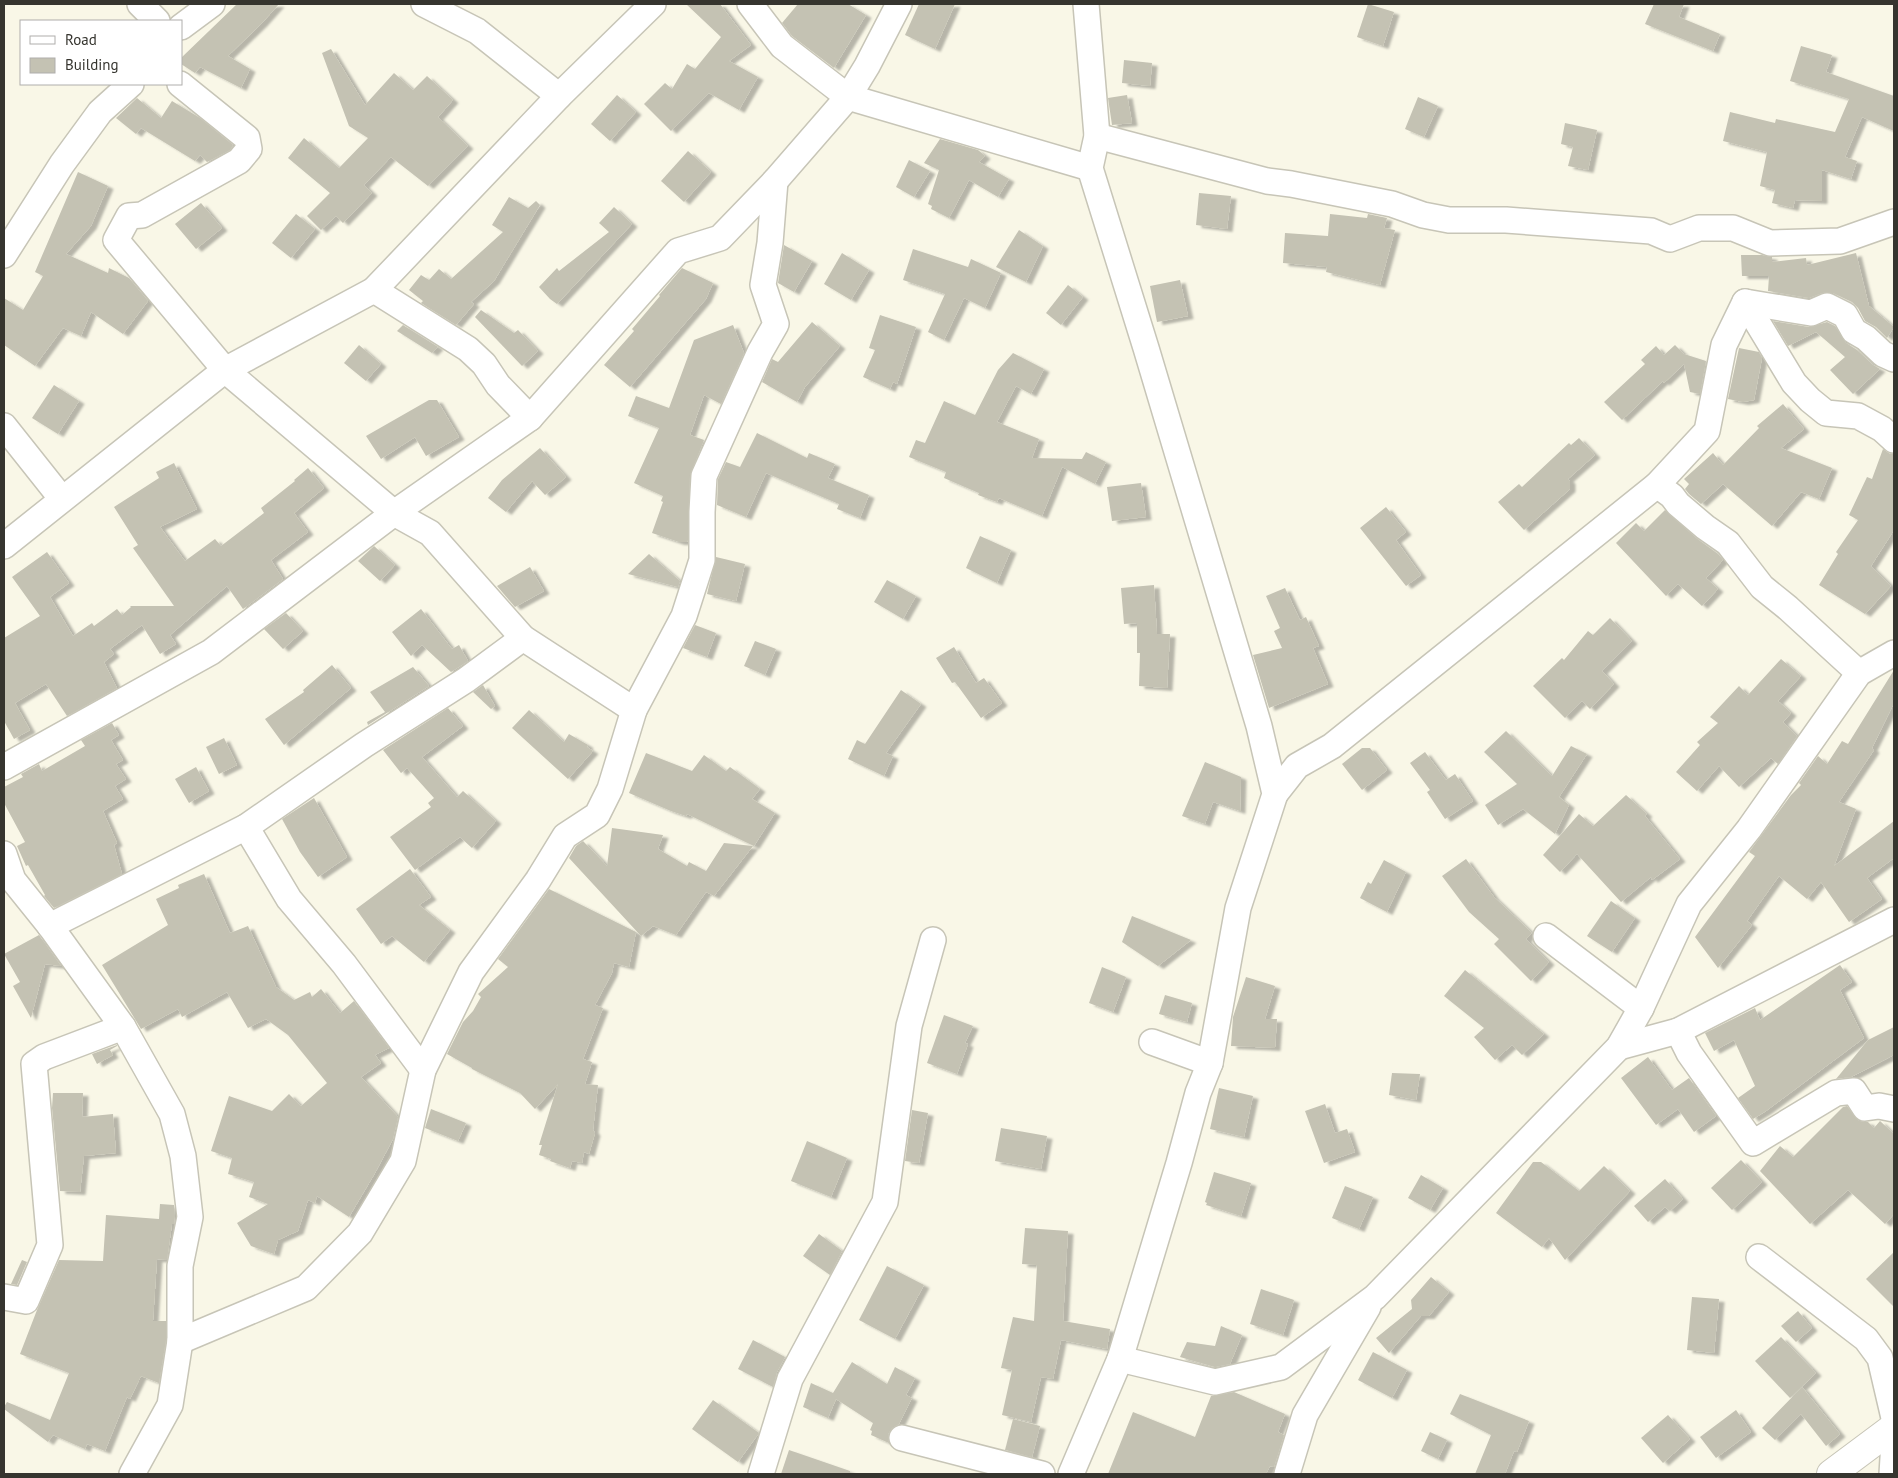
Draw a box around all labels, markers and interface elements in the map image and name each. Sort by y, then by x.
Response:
legend [20,20,182,85]
text: Road [65,30,97,49]
text: Building [65,55,119,74]

